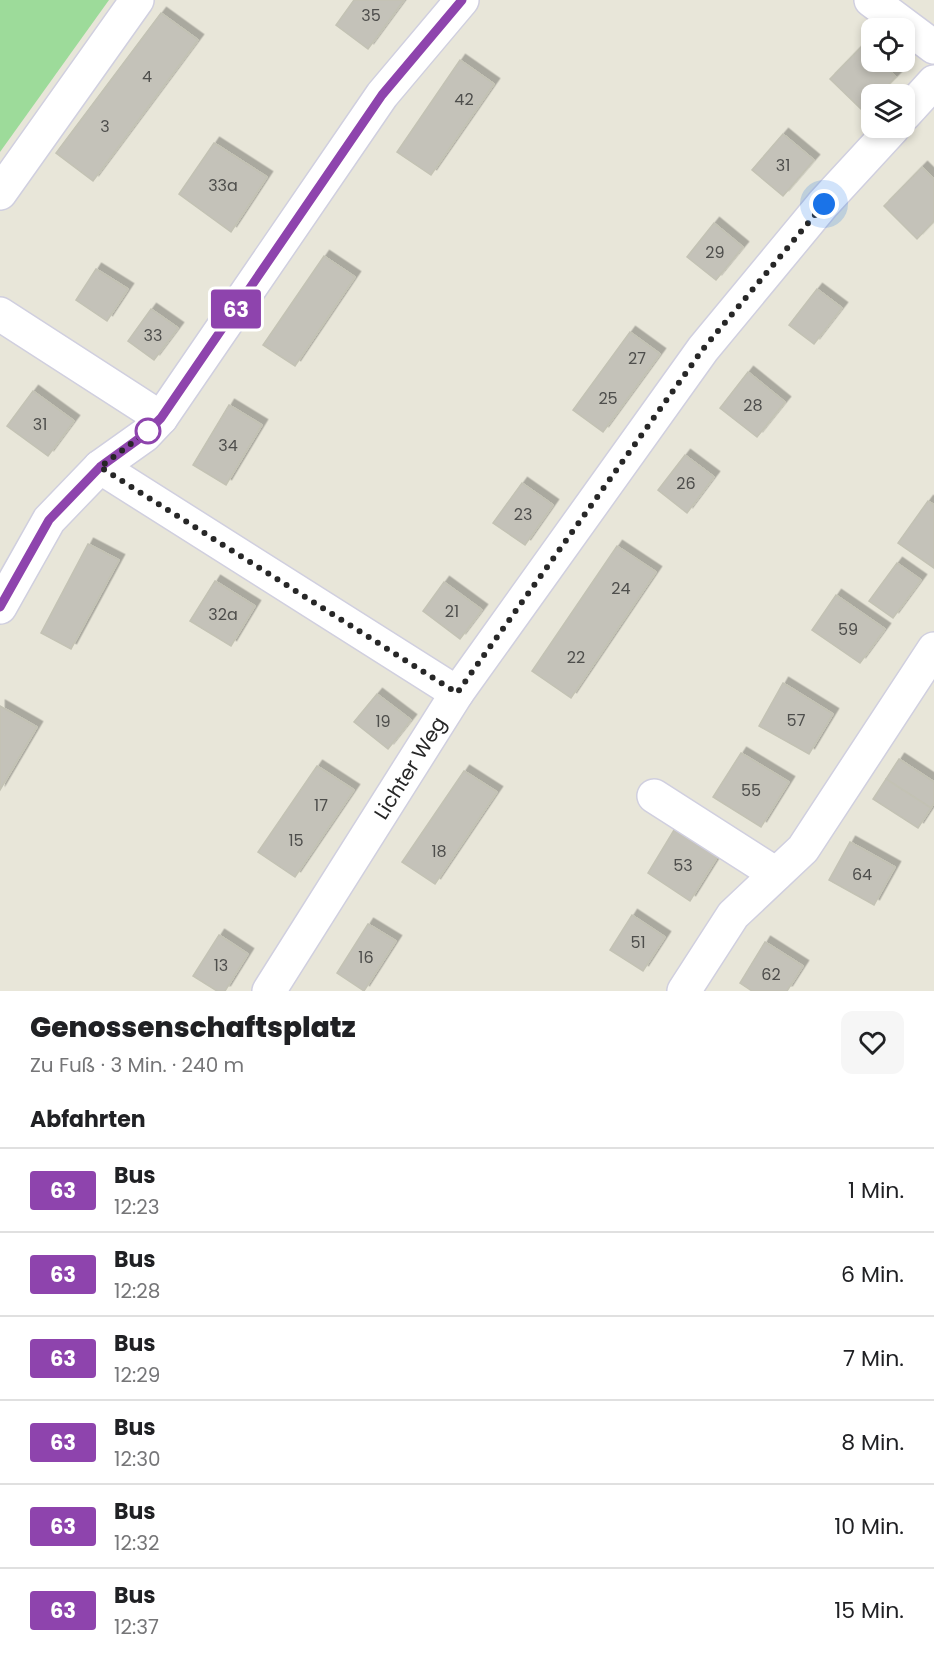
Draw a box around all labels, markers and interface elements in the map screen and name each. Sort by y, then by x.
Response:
house number: 35 [361,4,381,27]
map controls [861,18,915,138]
button: locate [861,18,915,72]
house number: 4 [142,65,152,88]
button: layers [861,84,915,138]
house number: 42 [454,88,474,111]
house number: 3 [100,115,110,138]
house number: 31 [776,154,790,177]
house number: 33a [208,174,238,197]
your location [809,189,839,219]
house number: 29 [705,241,725,264]
line badge: 63 [209,290,263,328]
text: 63 [223,295,249,324]
house number: 33 [144,324,162,347]
house number: 27 [628,347,646,370]
house number: 25 [598,387,618,410]
house number: 28 [743,394,763,417]
house number: 31 [33,413,47,436]
unlabelled marker [135,418,161,444]
house number: 34 [218,434,238,457]
house number: 26 [676,472,696,495]
house number: 23 [514,503,532,526]
house number: 24 [611,577,631,600]
house number: 21 [445,600,459,623]
house number: 32a [208,603,238,626]
house number: 59 [838,618,858,641]
house number: 22 [567,646,585,669]
house number: 57 [787,709,806,732]
house number: 19 [375,710,391,733]
street label: Lichter Weg [367,711,453,825]
house number: 55 [741,779,761,802]
house number: 17 [314,794,328,817]
house number: 15 [288,829,304,852]
house number: 18 [431,840,447,863]
house number: 53 [673,854,693,877]
house number: 64 [852,863,872,886]
house number: 51 [630,931,646,954]
house number: 16 [358,946,374,969]
house number: 13 [214,954,228,977]
house number: 62 [761,963,781,986]
text: Genossenschaftsplatz [30,1008,356,1047]
button: heart [841,1011,904,1074]
text: Zu Fuß · 3 Min. · 240 m [30,1051,244,1079]
text: Abfahrten [30,1104,146,1135]
text: Bus [114,1160,156,1191]
text: 1 Min. [848,1175,904,1206]
text: 63 [50,1176,76,1205]
text: 12:23 [114,1193,159,1221]
text: Bus [114,1244,156,1275]
text: 6 Min. [841,1259,904,1290]
text: 63 [50,1260,76,1289]
text: 12:28 [114,1277,160,1305]
text: Bus [114,1328,156,1359]
text: 7 Min. [843,1343,904,1374]
text: 63 [50,1344,76,1373]
text: 12:29 [114,1361,160,1389]
text: Bus [114,1412,156,1443]
text: 8 Min. [841,1427,904,1458]
text: 63 [50,1428,76,1457]
text: 12:30 [114,1445,161,1473]
text: Bus [114,1496,156,1527]
text: 10 Min. [834,1511,904,1542]
text: 63 [50,1512,76,1541]
text: 12:32 [114,1529,159,1557]
text: Bus [114,1580,156,1611]
text: 15 Min. [834,1595,904,1626]
text: 63 [50,1596,76,1625]
text: 12:37 [114,1613,159,1641]

